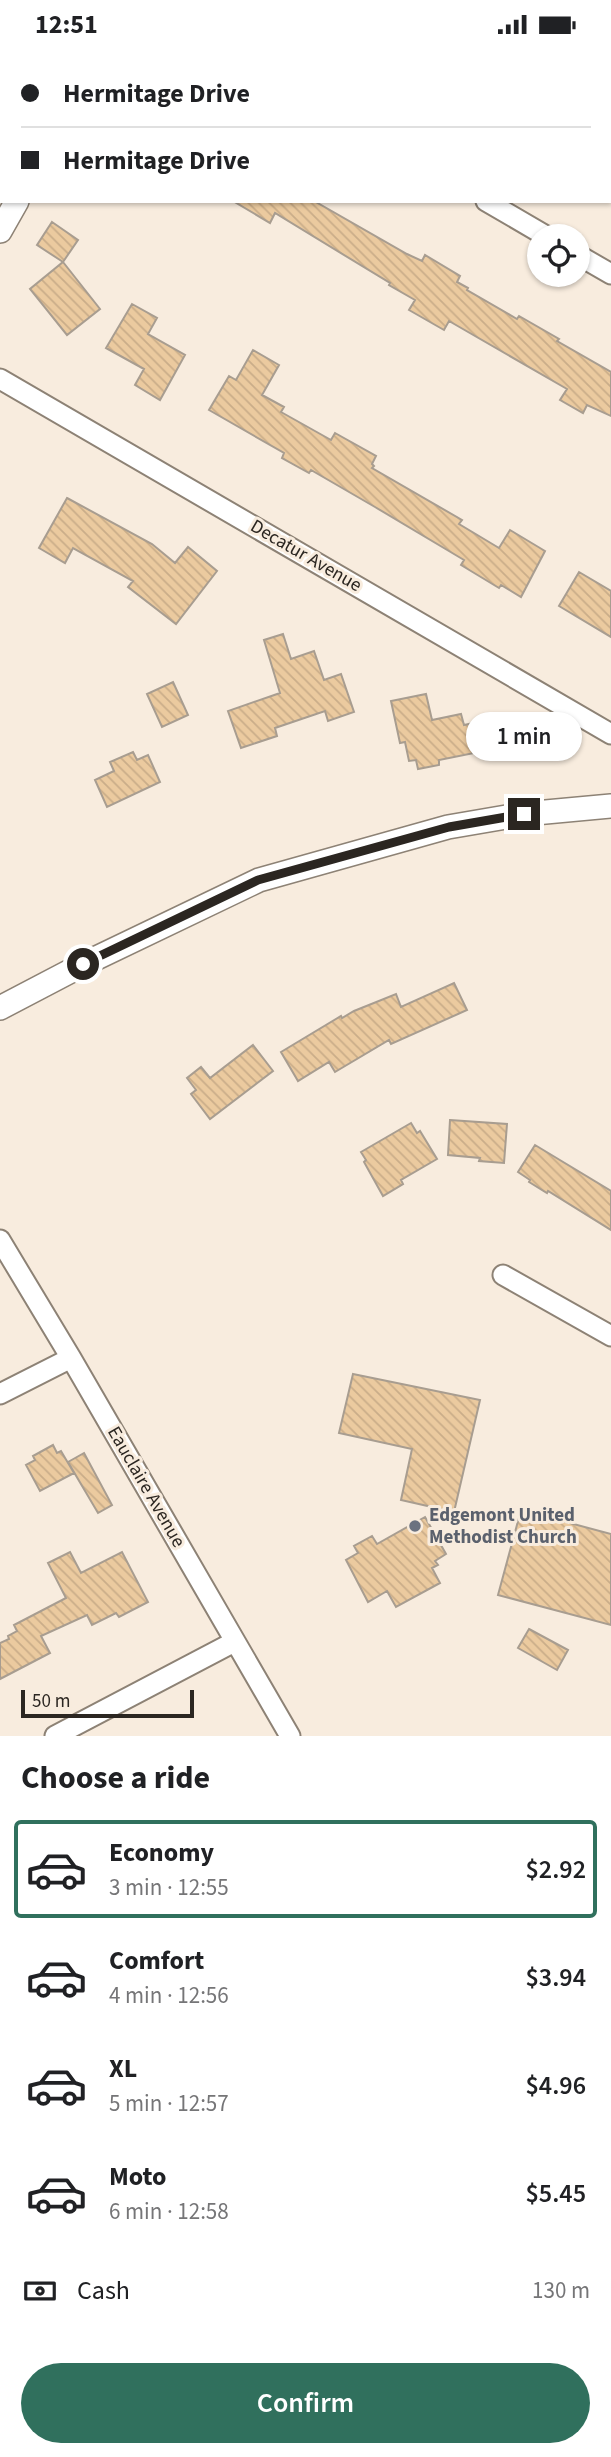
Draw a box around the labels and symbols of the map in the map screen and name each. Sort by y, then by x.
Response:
street label: Decatur Avenue [245,513,367,599]
callout: 1 min [466,713,582,761]
route end [508,798,540,830]
route start [67,948,99,980]
street label: Eauclaire Avenue [100,1421,192,1553]
place label: Edgemont United Methodist Church [429,1502,577,1551]
marker: Edgemont United Methodist Church [407,1518,423,1534]
scale bar [21,1687,194,1719]

